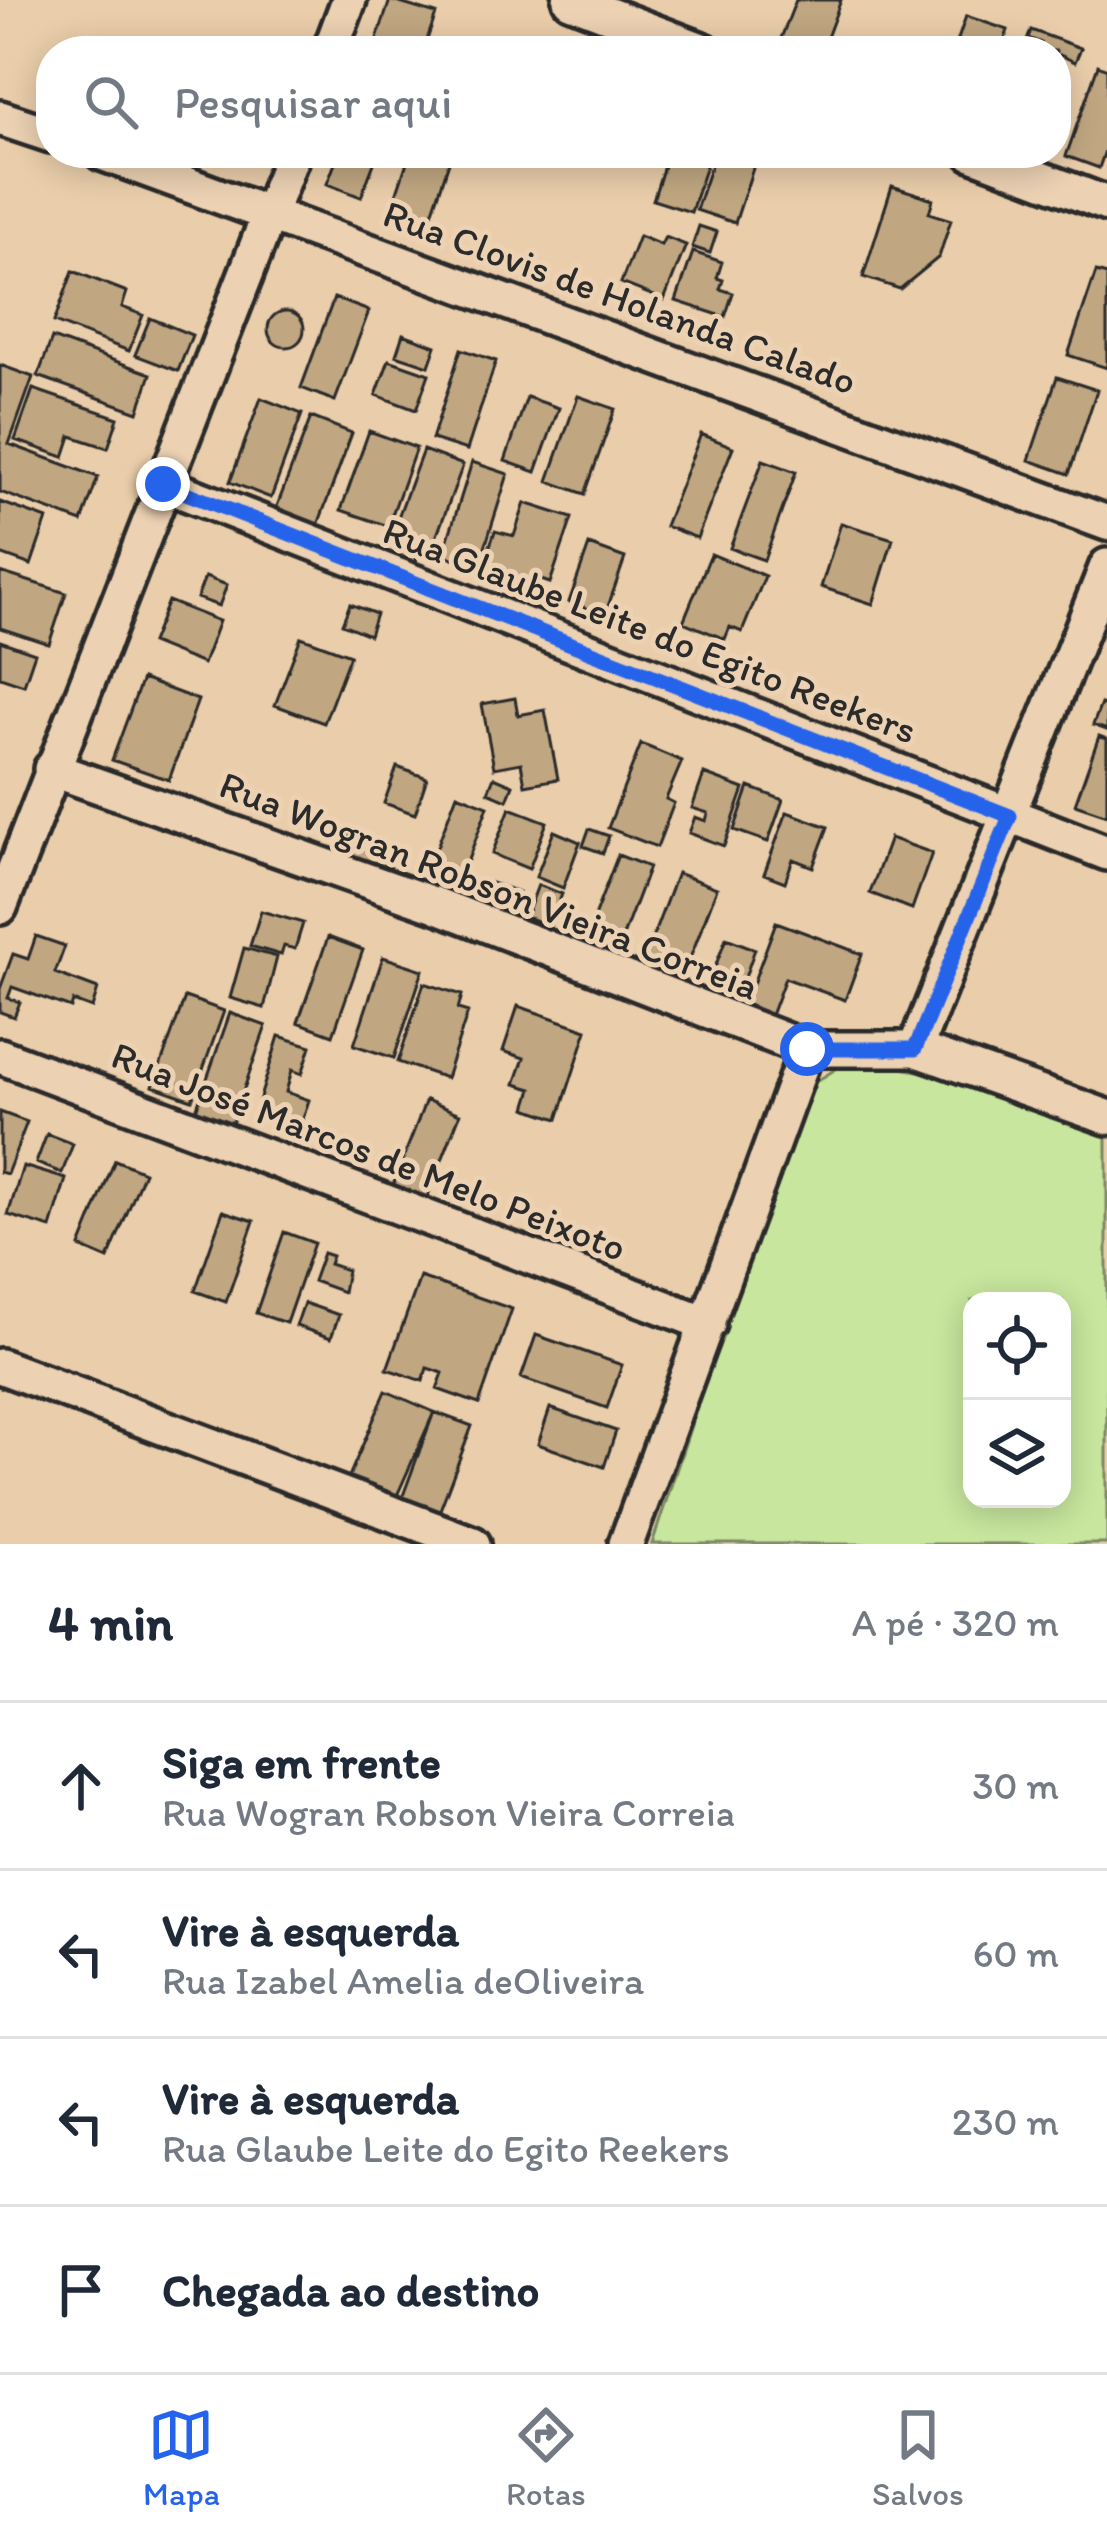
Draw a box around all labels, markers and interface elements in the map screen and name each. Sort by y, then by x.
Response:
search box [36,36,1071,168]
icon: search [78,69,144,135]
text: Pesquisar aqui [174,75,452,129]
street label: Rua Clovis de Holanda Calado [377,189,863,405]
route end [136,457,190,511]
street label: Rua Glaube Leite do Egito Reekers [377,506,923,754]
street label: Rua Wogran Robson Vieira Correia [213,760,765,1010]
route start [780,1022,834,1076]
street label: Rua José Marcos de Melo Peixoto [105,1031,633,1271]
map controls [963,1292,1071,1508]
button: locate [963,1292,1071,1400]
button: layers [963,1400,1071,1508]
text: 4 min [48,1592,173,1653]
text: A pé · 320 m [852,1599,1059,1646]
text: Siga em frente [162,1735,441,1789]
icon: ahead [48,1753,114,1819]
text: 30 m [972,1762,1059,1809]
text: Rua Wogran Robson Vieira Correia [162,1789,735,1836]
text: Vire à esquerda [162,1903,459,1957]
icon: left [48,1921,114,1987]
text: 60 m [973,1930,1059,1977]
text: Rua Izabel Amelia deOliveira [162,1957,644,2004]
text: Vire à esquerda [162,2071,459,2125]
icon: left [48,2089,114,2155]
text: 230 m [952,2098,1059,2145]
text: Rua Glaube Leite do Egito Reekers [162,2125,729,2172]
icon: arrive [48,2257,114,2323]
text: Chegada ao destino [162,2263,539,2317]
tab: Mapa [143,2402,220,2513]
tab: Rotas [506,2402,586,2513]
tab: Salvos [872,2402,964,2513]

